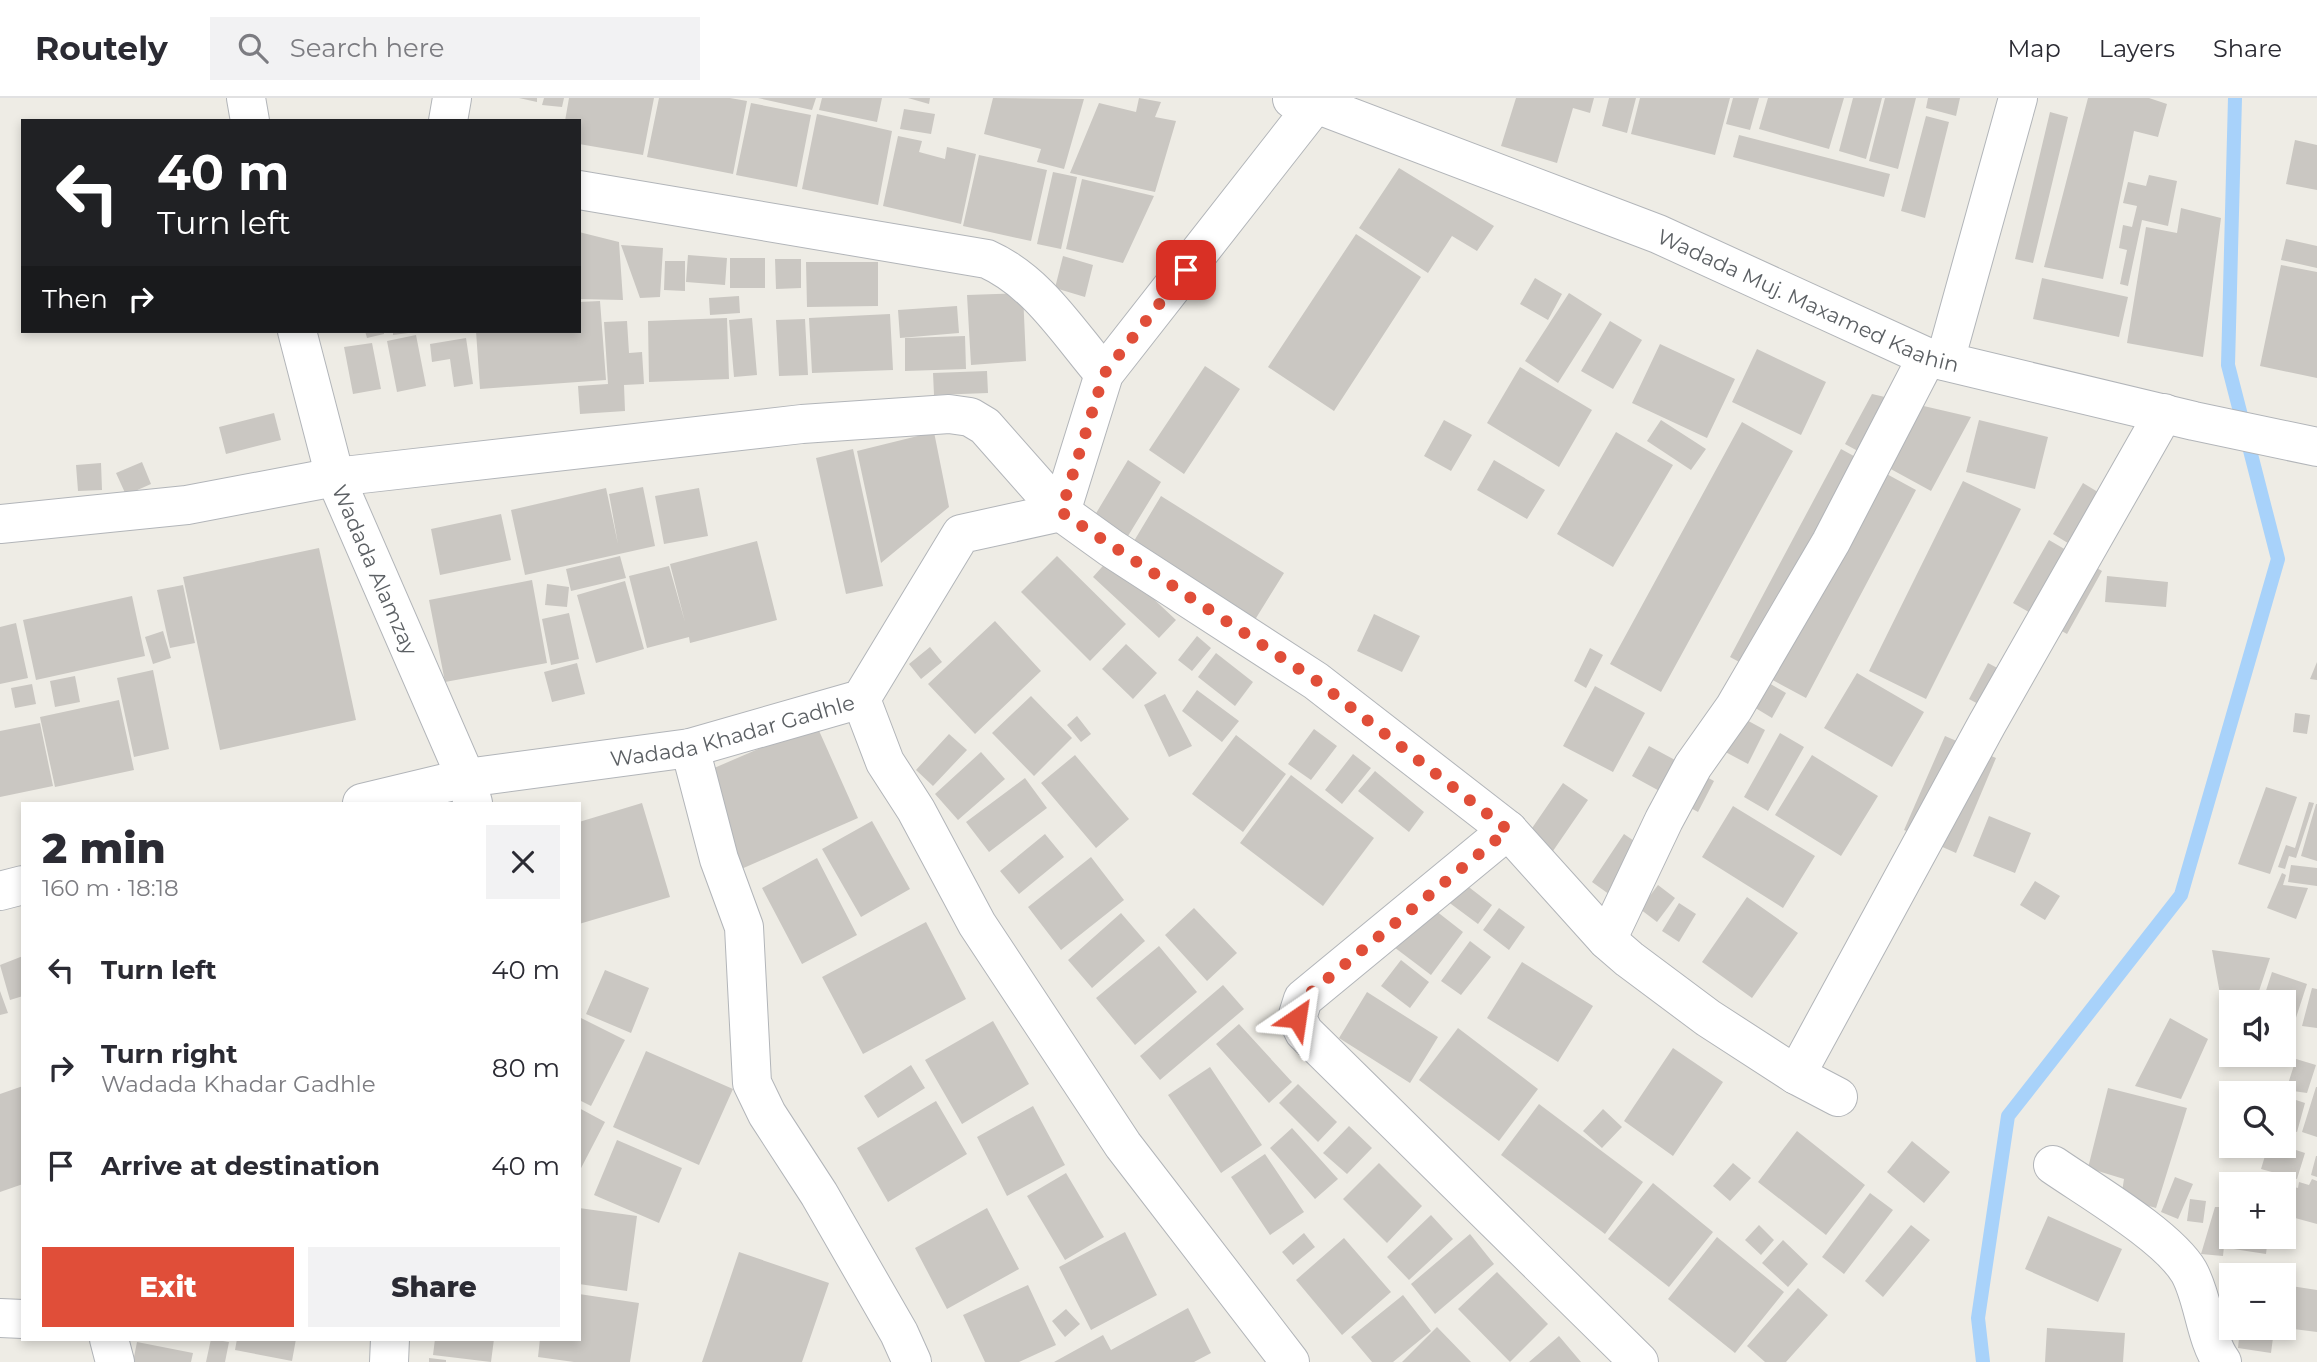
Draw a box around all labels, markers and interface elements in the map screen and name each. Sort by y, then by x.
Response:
search box [210,17,700,80]
text: Routely [35,28,168,68]
icon: search [234,29,272,67]
text: Search here [290,32,445,64]
text: Map [2007,34,2061,63]
text: Layers [2099,34,2175,63]
text: Share [2213,34,2282,63]
text: 40 m [157,143,289,202]
icon: left [42,147,133,238]
text: Turn left [157,203,291,242]
street label: Wadada Muj. Maxamed Kaahin [1654,223,1962,377]
pin [1156,240,1216,300]
icon: arrive [1167,251,1205,289]
icon: right [122,280,160,318]
text: Then [42,283,108,315]
street label: Wadada Alamzay [327,481,424,659]
street label: Wadada Khadar Gadhle [609,689,857,771]
text: 2 min [42,822,166,874]
button: close [486,825,560,899]
text: 160 m · 18:18 [42,874,179,902]
icon: left [42,951,80,989]
text: Turn left [101,954,217,986]
text: 40 m [491,954,560,986]
position arrow [1260,981,1334,1055]
map controls [2219,990,2296,1340]
button: sound [2219,990,2296,1067]
text: Turn right [101,1038,237,1070]
icon: right [42,1049,80,1087]
text: 80 m [492,1052,560,1084]
text: Wadada Khadar Gadhle [101,1070,376,1098]
button: search [2219,1081,2296,1158]
icon: arrive [42,1147,80,1185]
text: Arrive at destination [101,1150,380,1182]
text: 40 m [491,1150,560,1182]
button: + [2219,1172,2296,1249]
button: Exit [42,1247,294,1327]
button: Share [308,1247,560,1327]
button: − [2219,1263,2296,1340]

